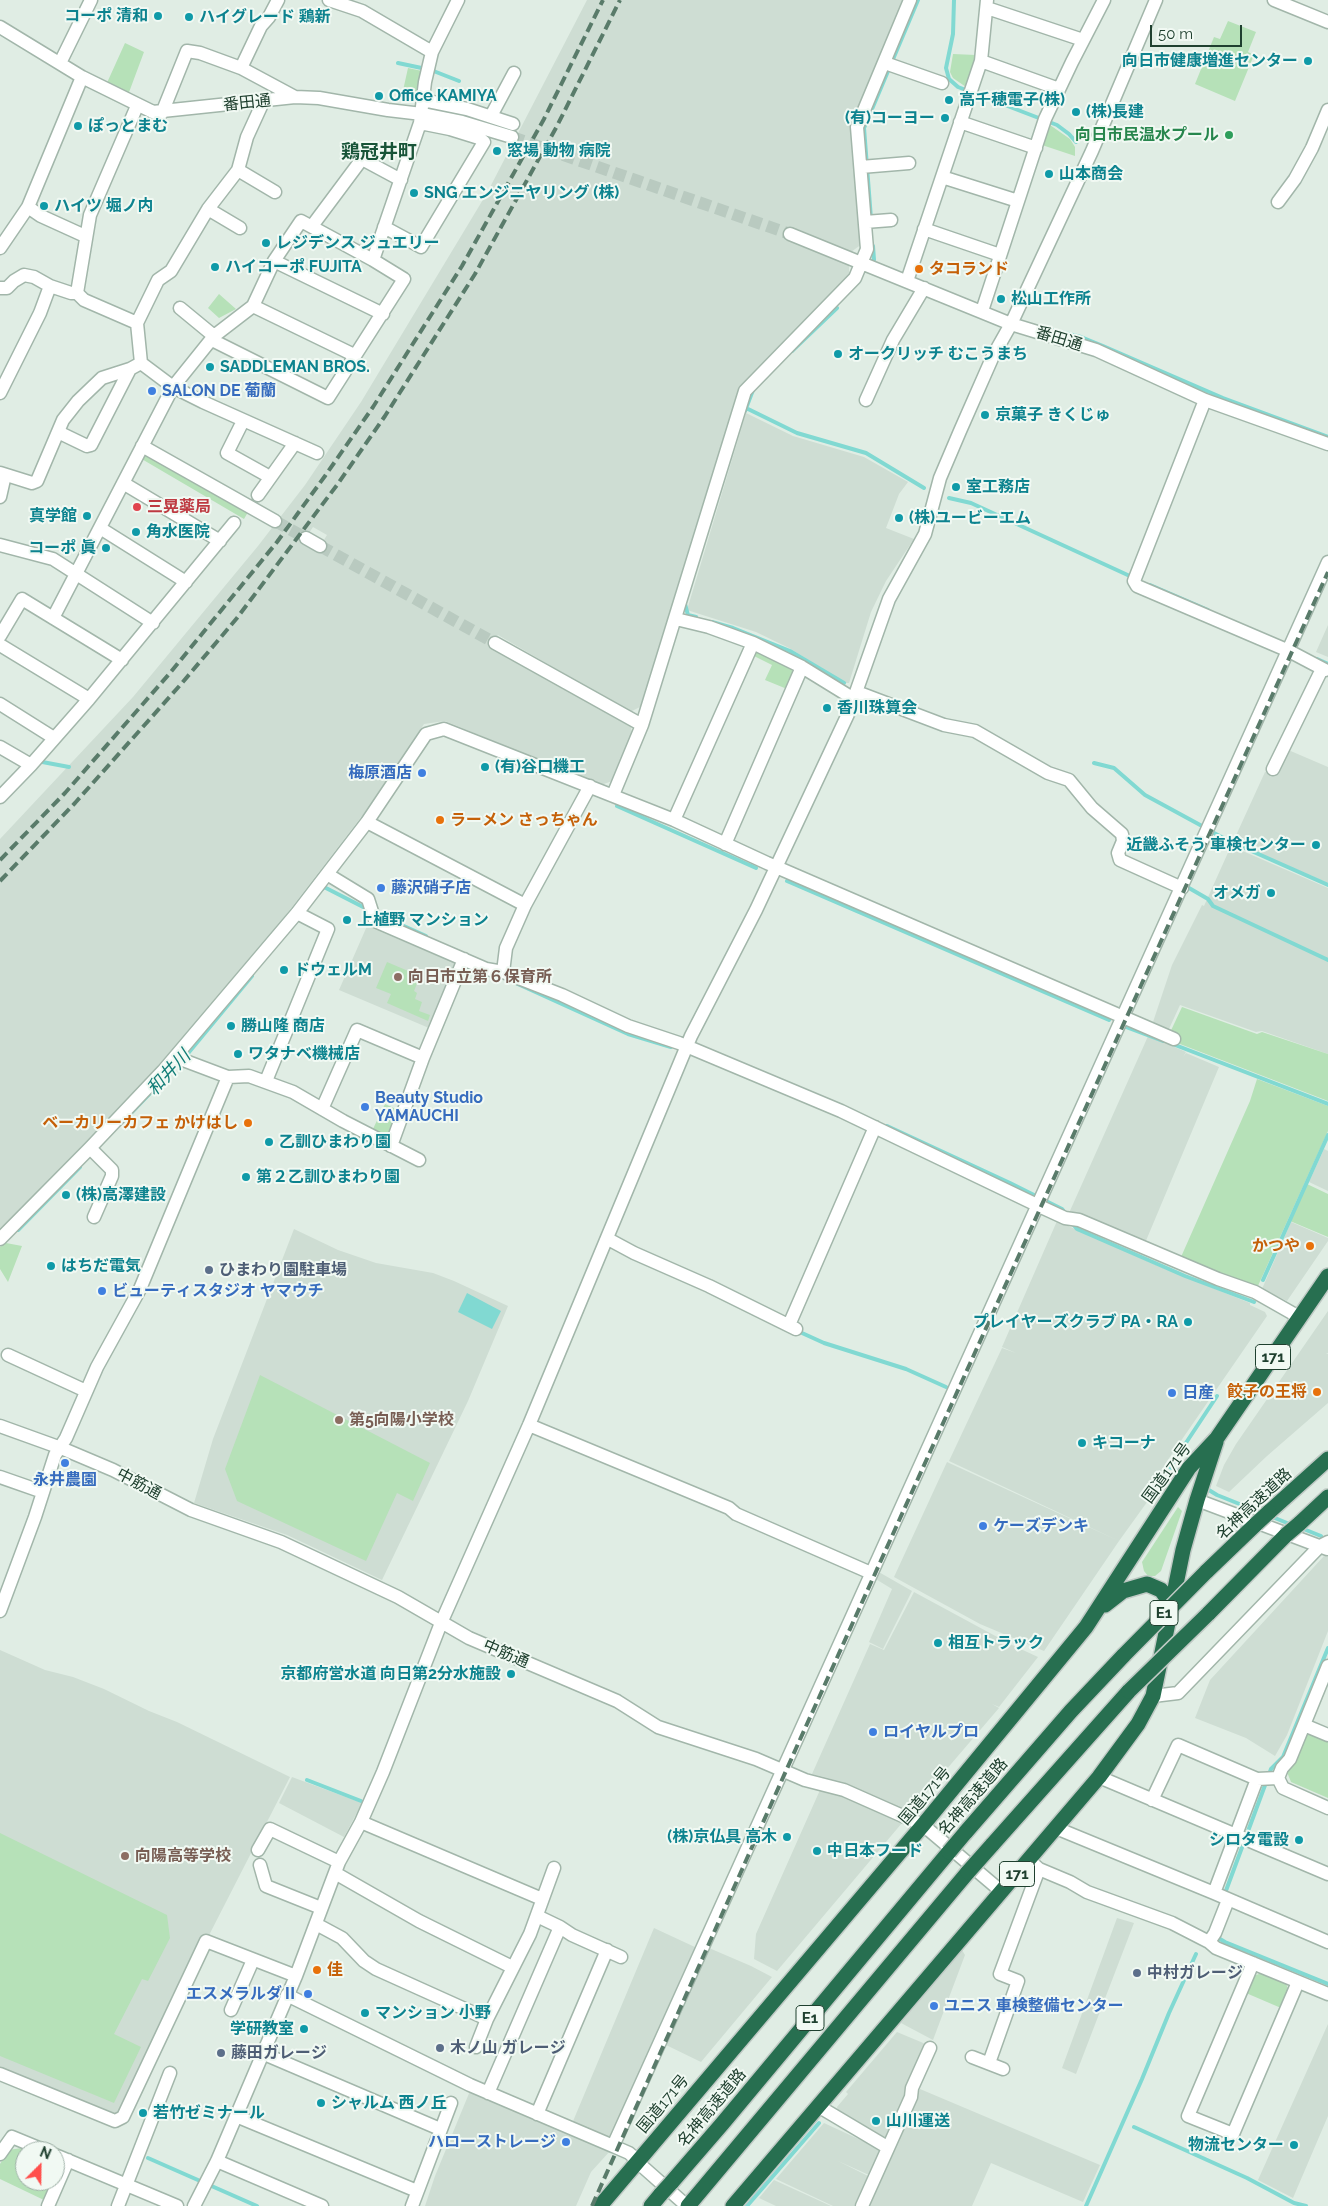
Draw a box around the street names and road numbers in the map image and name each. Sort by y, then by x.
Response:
street label: 番田通 [222,91,272,115]
street label: 番田通 [1033,323,1085,355]
road number: 171 [1256,1344,1290,1370]
street label: 国道171号 [1139,1439,1195,1507]
street label: 中筋通 [113,1464,165,1504]
street label: 名神高速道路 [1212,1464,1296,1544]
road number: E1 [1150,1600,1178,1626]
street label: 中筋通 [480,1636,532,1672]
street label: 名神高速道路 [934,1754,1012,1840]
street label: 国道171号 [895,1763,955,1829]
road number: 171 [1000,1862,1034,1886]
road number: E1 [796,2006,824,2030]
street label: 名神高速道路 [674,2065,750,2151]
street label: 国道171号 [633,2071,693,2137]

